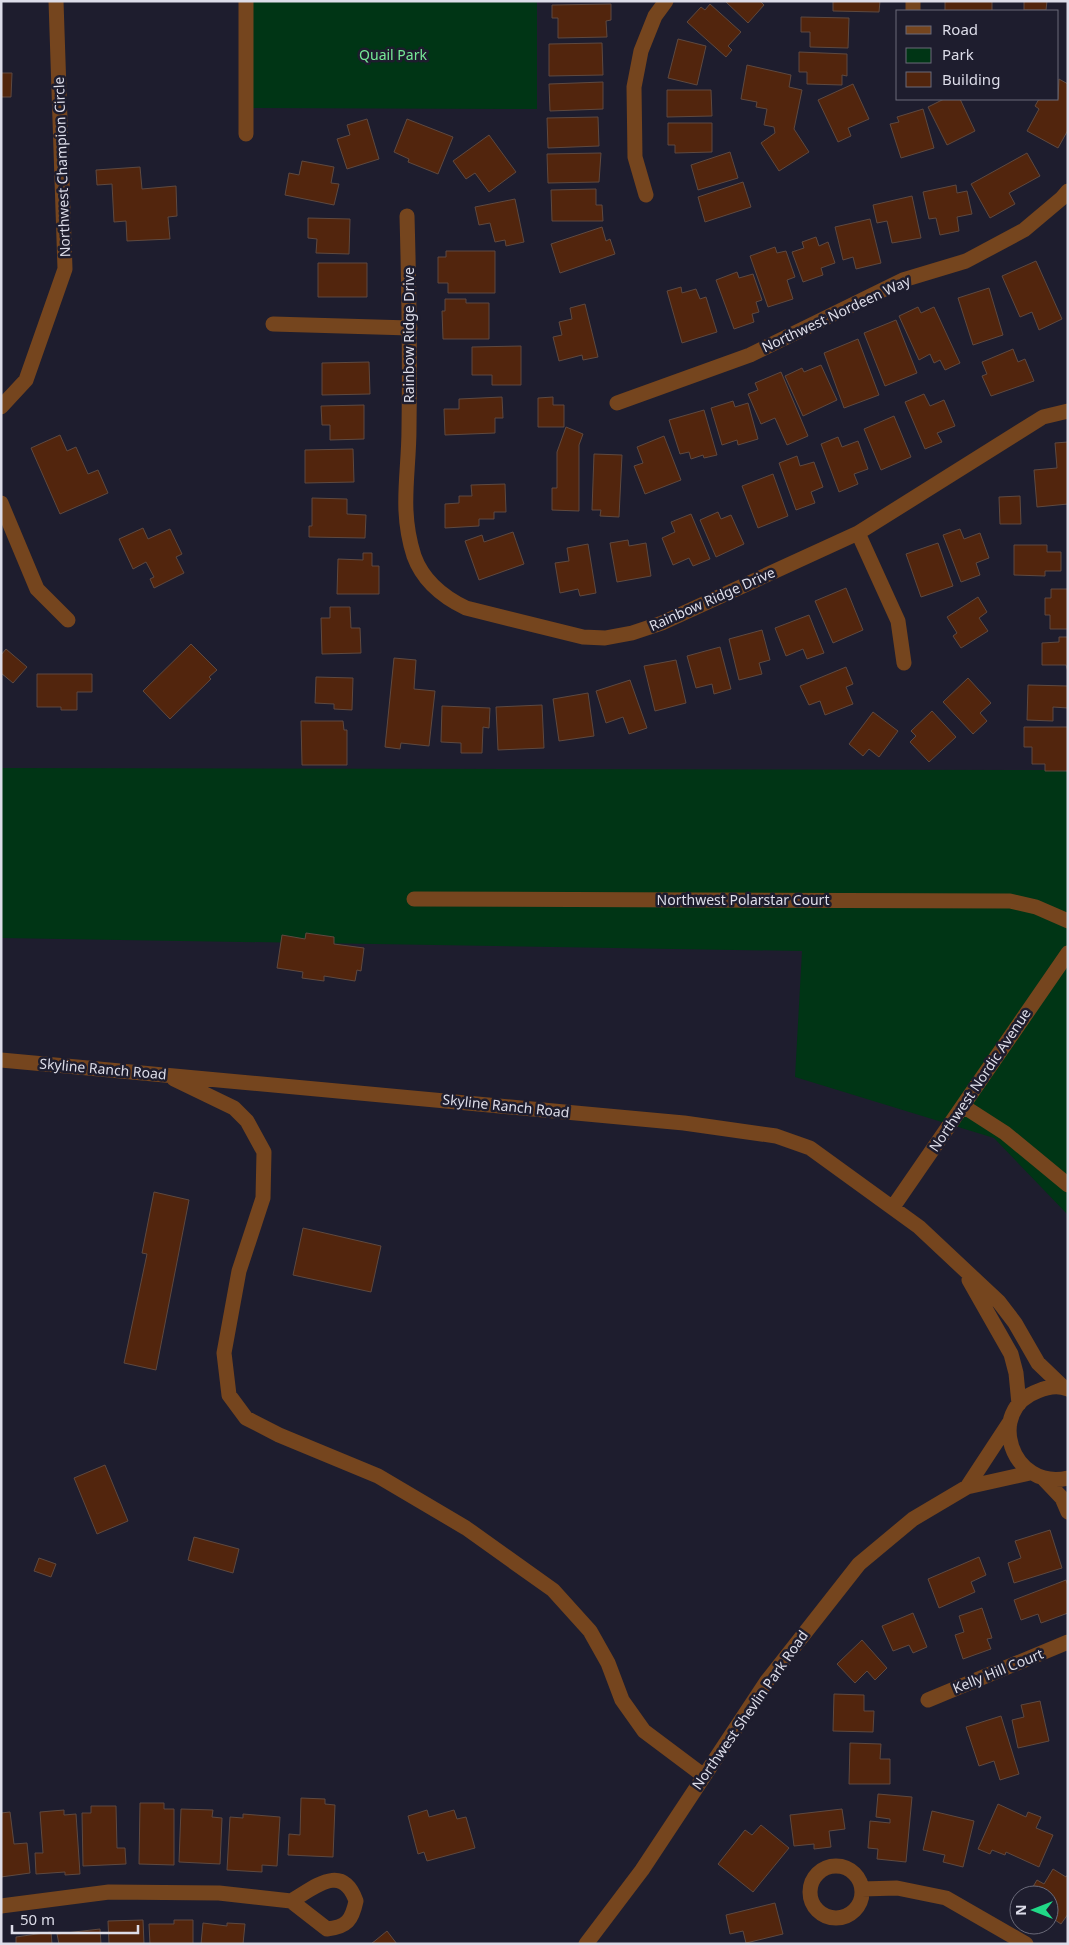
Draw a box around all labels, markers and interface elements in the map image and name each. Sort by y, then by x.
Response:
legend [896,10,1059,100]
text: Road [942,19,978,39]
text: Park [942,44,974,64]
park label: Quail Park [359,45,427,64]
text: Building [942,69,1000,89]
street label: Northwest Champion Circle [49,76,74,258]
street label: Rainbow Ridge Drive [399,267,418,403]
street label: Northwest Nordeen Way [758,270,914,356]
street label: Rainbow Ridge Drive [646,562,778,635]
street label: Northwest Polarstar Court [657,890,829,909]
street label: Northwest Nordic Avenue [924,1004,1035,1155]
street label: Skyline Ranch Road [39,1053,167,1084]
street label: Skyline Ranch Road [442,1089,570,1122]
street label: Northwest Shevlin Park Road [687,1626,812,1793]
street label: Kelly Hill Court [950,1644,1046,1697]
north arrow [1009,1885,1059,1935]
scale bar [12,1902,139,1934]
text: N [1011,1904,1030,1916]
text: 50 m [20,1909,55,1929]

